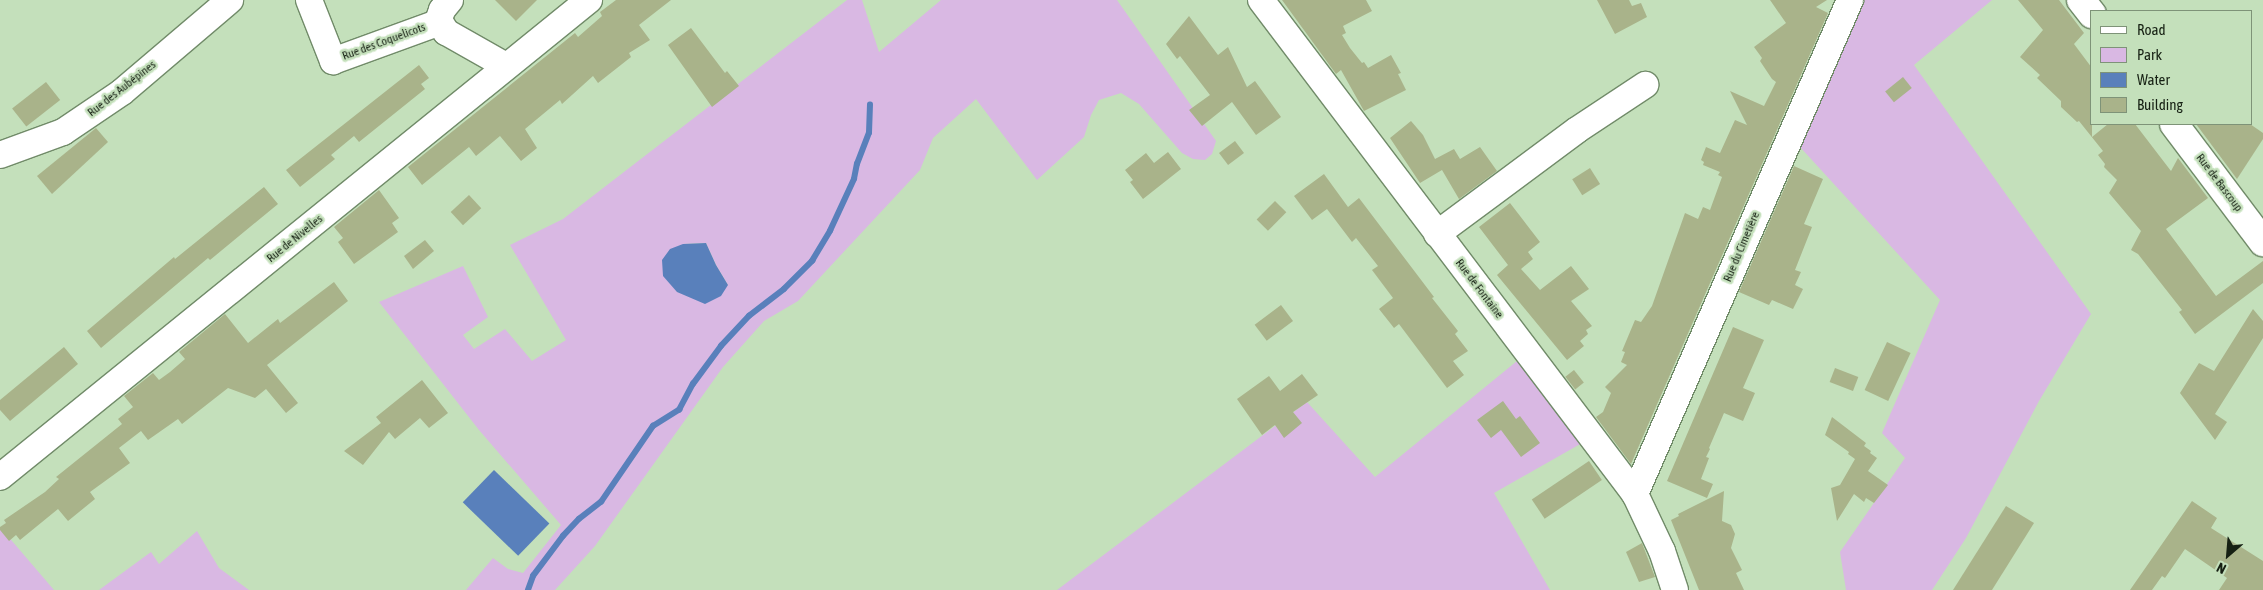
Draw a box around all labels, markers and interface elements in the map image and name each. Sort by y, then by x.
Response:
legend [2090,10,2253,125]
street label: Rue des Coquelicots [340,20,428,64]
text: Road [2137,21,2166,38]
text: Park [2137,46,2162,63]
street label: Rue des Aubépines [85,58,159,120]
text: Water [2137,71,2170,88]
text: Building [2137,96,2183,113]
street label: Rue de Bascoup [2193,151,2245,215]
street label: Rue du Cimetière [1721,210,1763,284]
street label: Rue de Nivelles [264,212,326,266]
street label: Rue de Fontaine [1452,256,1506,322]
north arrow [2203,530,2253,580]
text: N [2214,559,2229,577]

